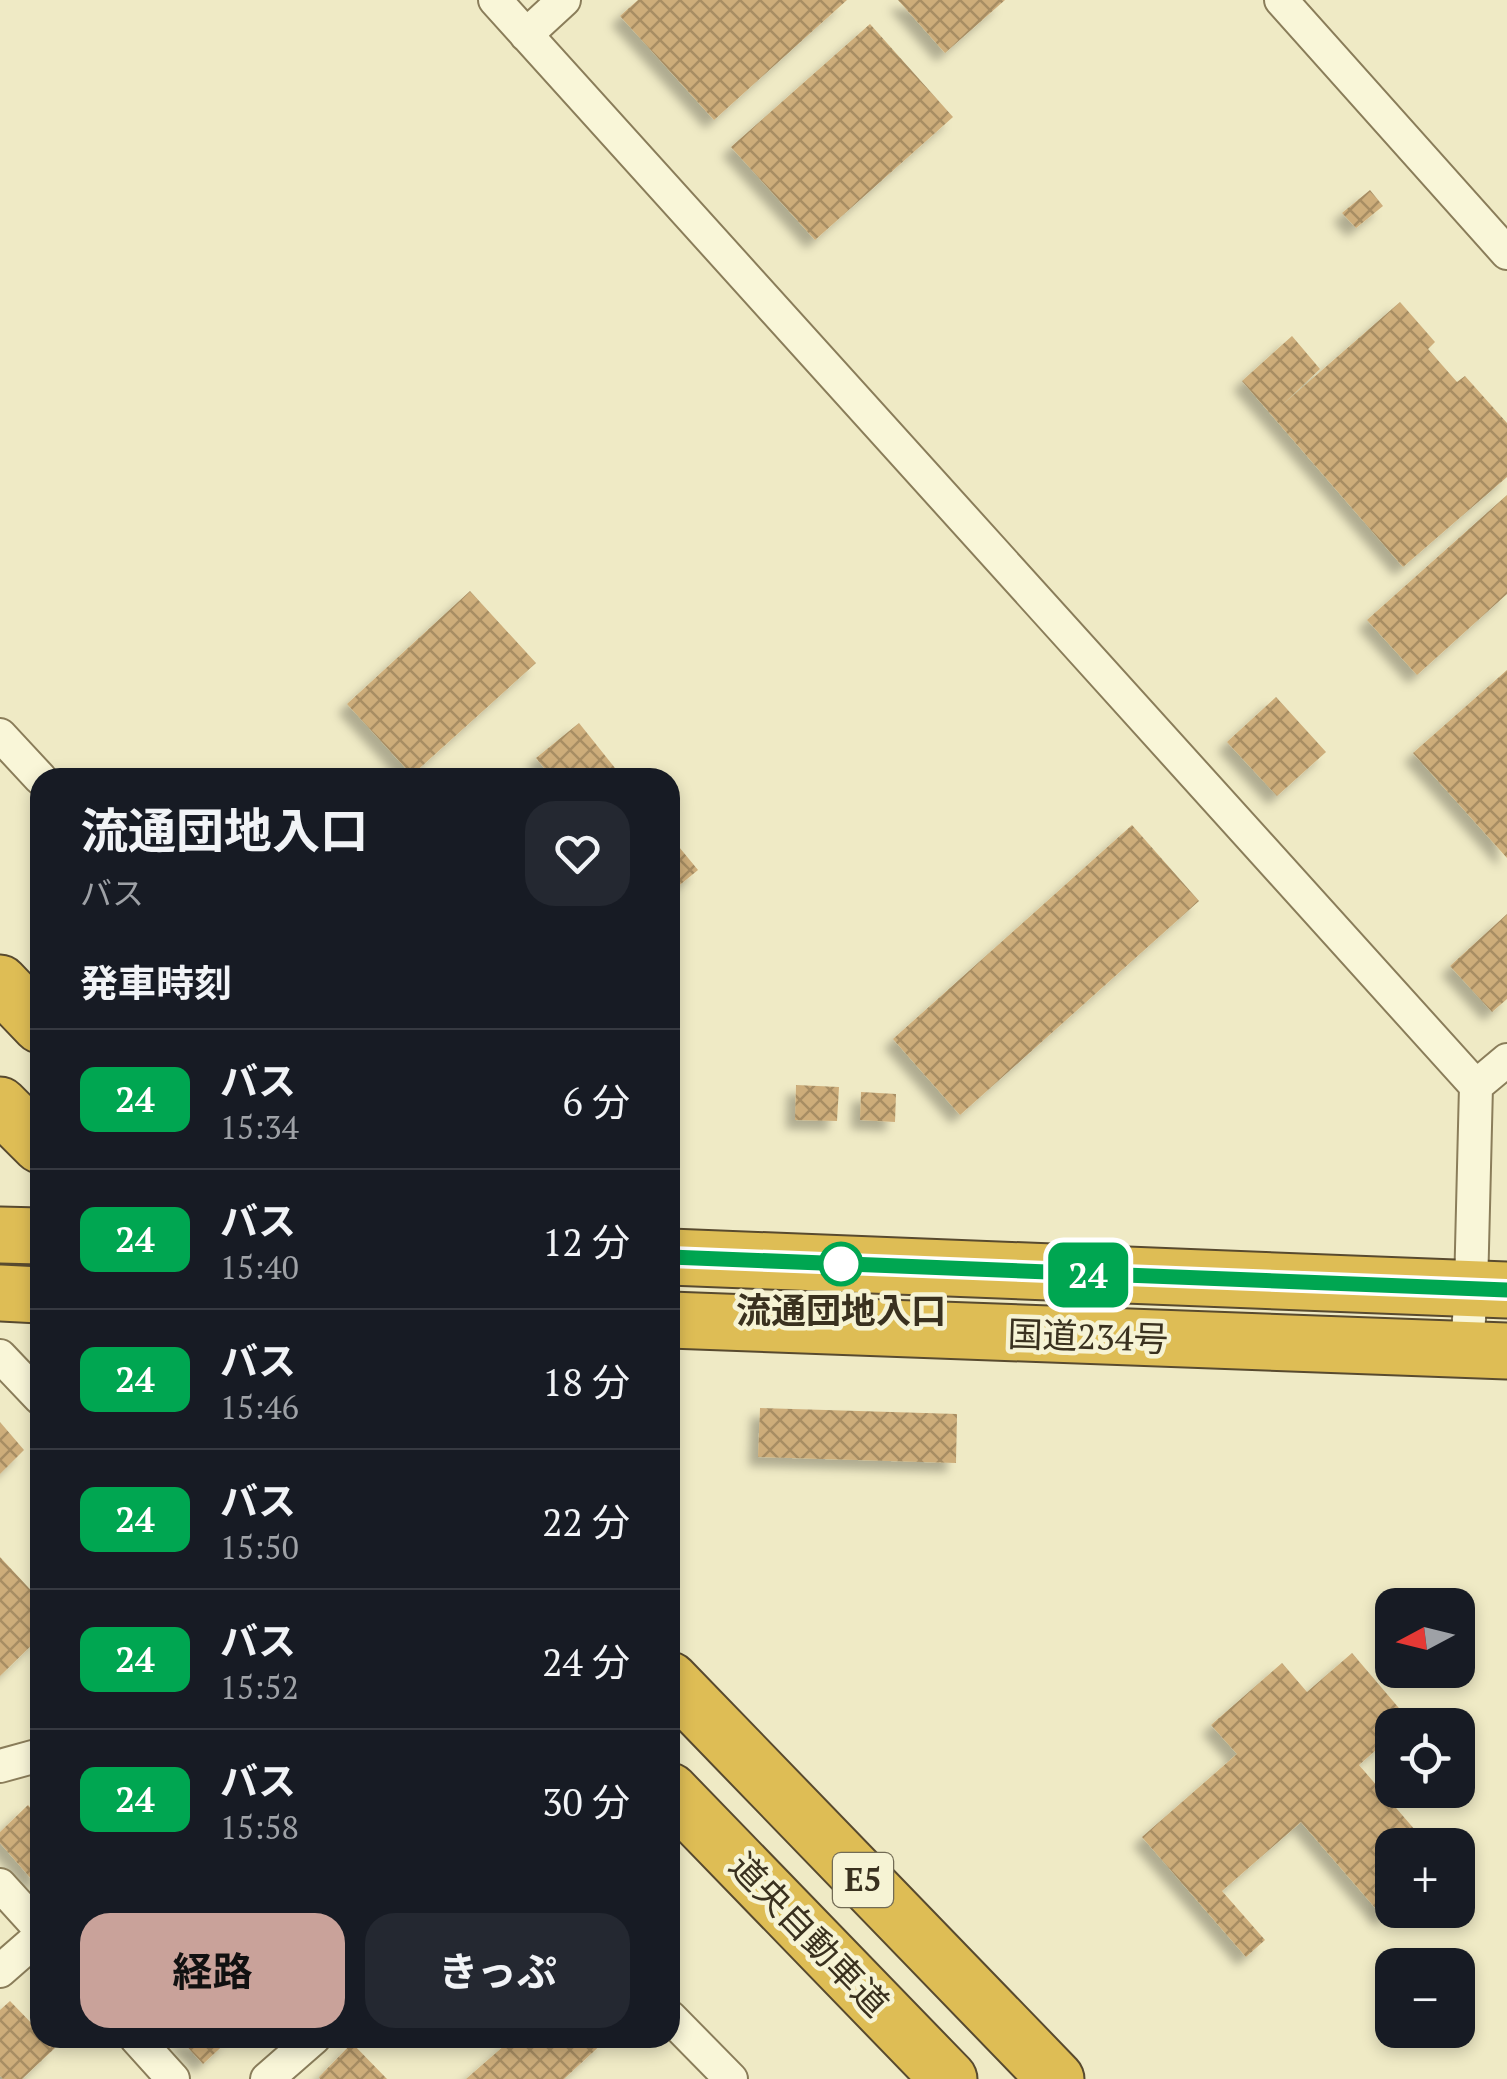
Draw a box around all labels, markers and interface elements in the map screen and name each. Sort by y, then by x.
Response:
text: 流通団地入口 [80,798,368,862]
button: heart [525,801,630,906]
text: バス [80,872,144,914]
text: 発車時刻 [80,958,232,1008]
text: バス [220,1056,296,1106]
text: 24 [115,1076,155,1122]
text: 6 分 [563,1077,630,1127]
text: 15:34 [220,1106,299,1148]
text: バス [220,1196,296,1246]
text: 24 [115,1216,155,1262]
text: 12 分 [542,1217,630,1267]
line badge: 24 [1043,1242,1133,1308]
marker: 流通団地入口 [820,1243,862,1285]
text: 15:40 [220,1246,299,1288]
text: 24 [1068,1252,1108,1298]
place label: 流通団地入口 [736,1287,946,1333]
street label: 国道234号 [1007,1310,1169,1362]
text: バス [220,1336,296,1386]
text: 24 [115,1356,155,1402]
text: 18 分 [542,1357,630,1407]
text: 15:46 [220,1386,299,1428]
text: バス [220,1476,296,1526]
text: 24 [115,1496,155,1542]
text: 22 分 [542,1497,630,1547]
text: 15:50 [220,1526,299,1568]
north arrow [1375,1588,1475,1688]
map controls [1375,1588,1475,2048]
text: バス [220,1616,296,1666]
text: 24 [115,1636,155,1682]
text: 24 分 [542,1637,630,1687]
text: 15:52 [220,1666,299,1708]
button: locate [1375,1708,1475,1808]
text: バス [220,1756,296,1806]
text: 24 [115,1776,155,1822]
text: 30 分 [542,1777,630,1827]
text: 15:58 [220,1806,299,1848]
button: + [1375,1828,1475,1928]
street label: 道央自動車道 [720,1843,899,2026]
road number: E5 [833,1853,893,1907]
button: 経路 [80,1913,345,2028]
button: きっぷ [365,1913,630,2028]
button: − [1375,1948,1475,2048]

